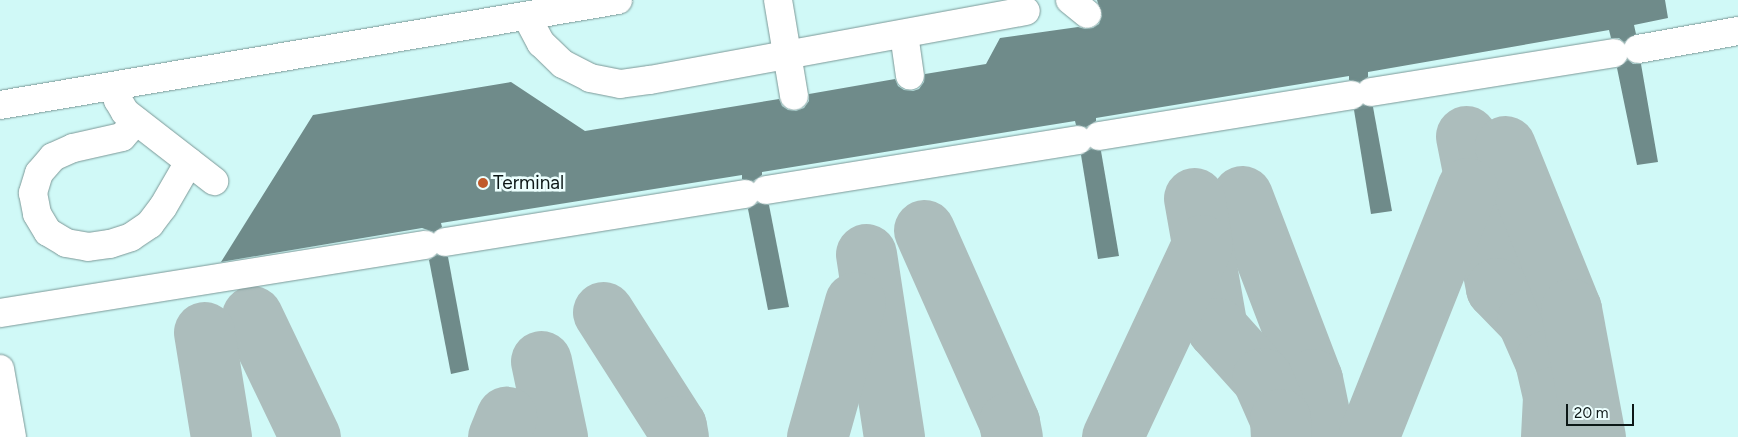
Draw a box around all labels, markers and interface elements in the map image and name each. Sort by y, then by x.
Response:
place label: Terminal [493,172,564,194]
marker: Terminal [477,177,489,189]
scale bar [1568,394,1636,426]
text: 20 m [1574,404,1608,422]

